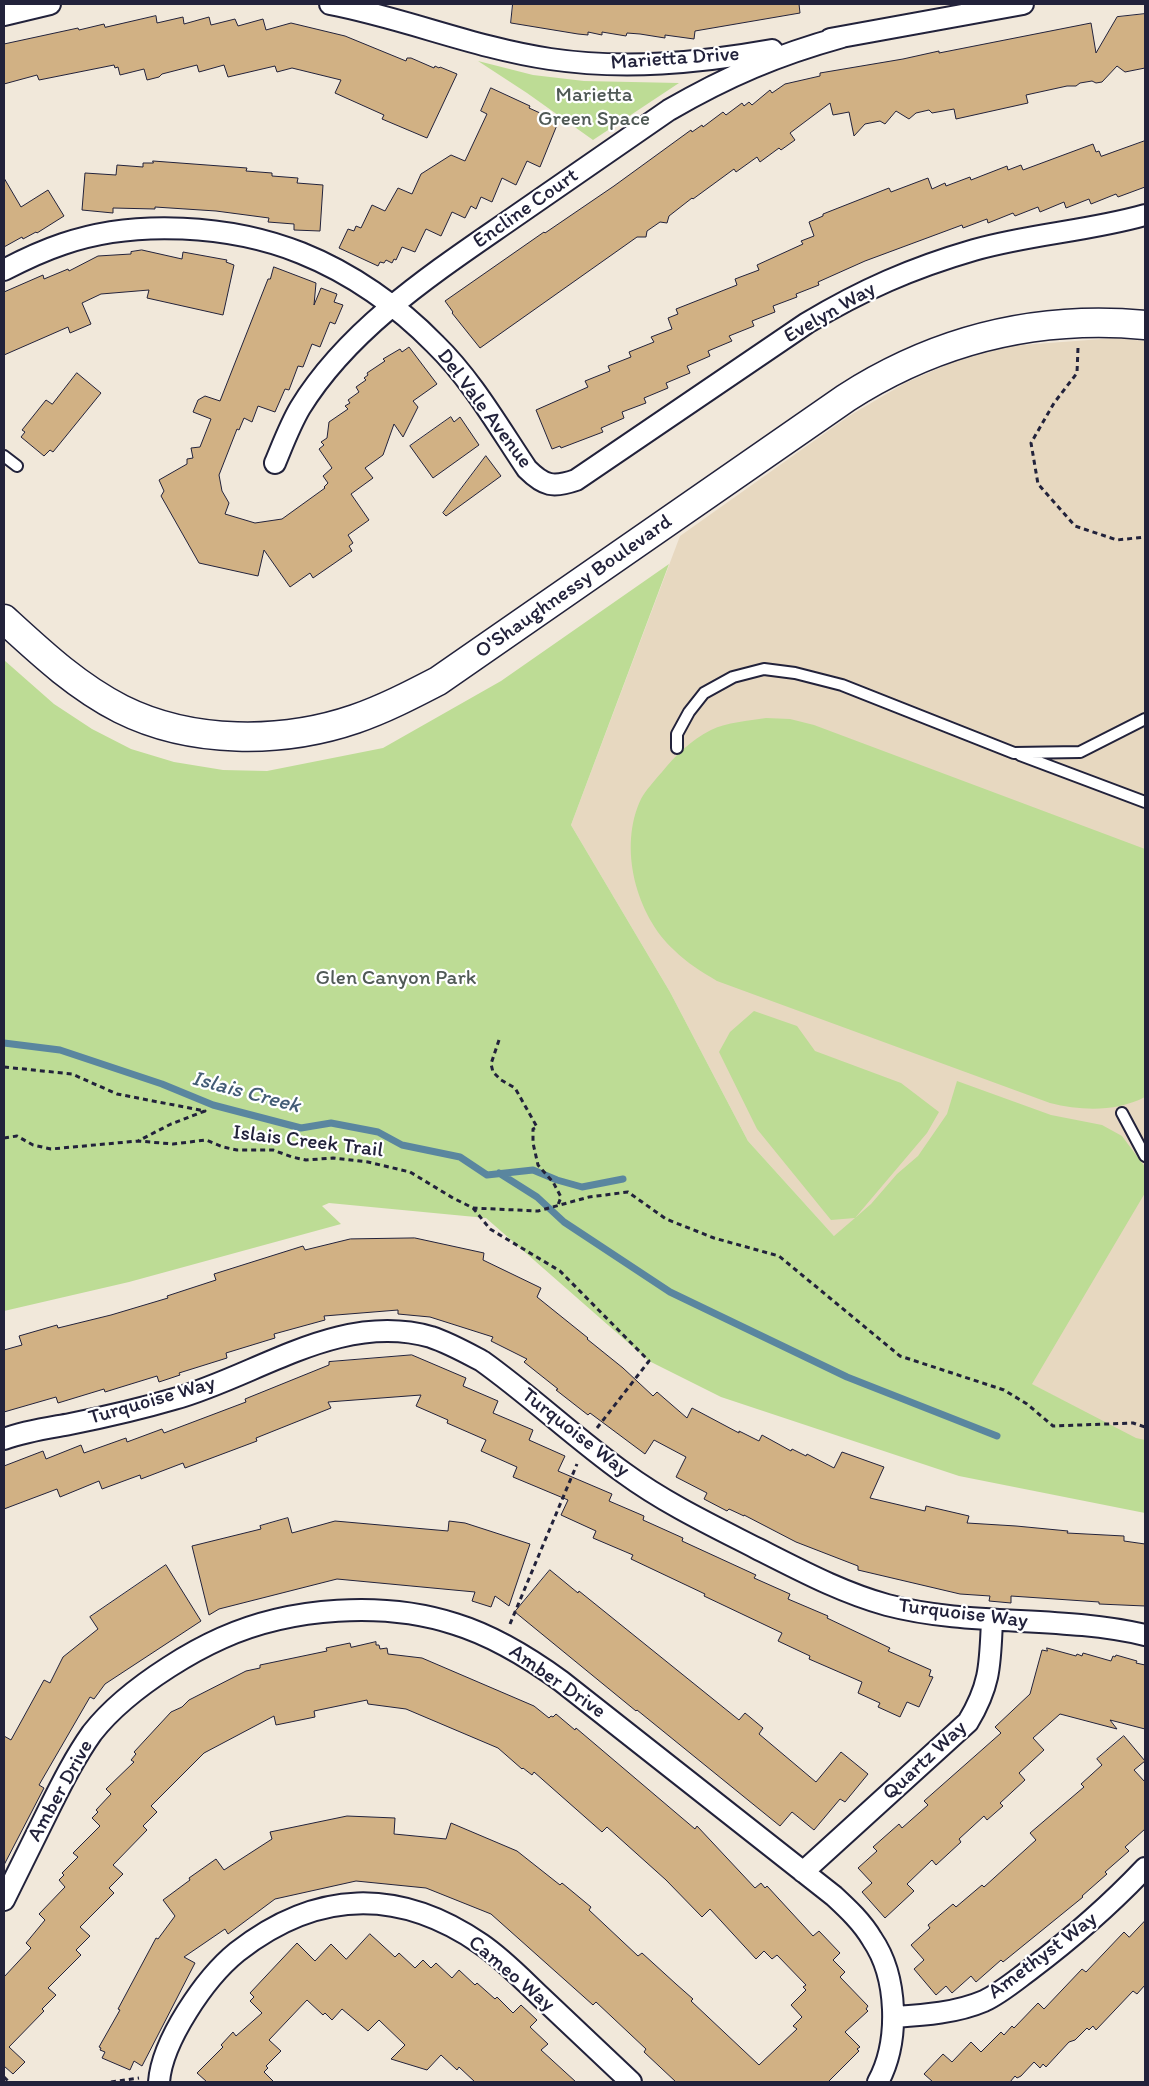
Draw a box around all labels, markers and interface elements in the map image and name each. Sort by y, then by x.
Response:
street label: Marietta Drive [610,42,740,76]
park label: Marietta Green Space [538,83,650,133]
street label: Encline Court [469,163,583,255]
street label: Evelyn Way [780,277,880,349]
street label: Del Vale Avenue [431,344,537,474]
street label: O'Shaughnessy Boulevard [471,509,677,665]
park label: Glen Canyon Park [315,966,477,992]
water label: Islais Creek [189,1066,303,1120]
street label: Islais Creek Trail [231,1120,385,1164]
street label: Turquoise Way [86,1371,218,1431]
street label: Turquoise Way [516,1383,634,1483]
street label: Turquoise Way [897,1594,1029,1634]
street label: Amber Drive [504,1639,610,1725]
street label: Quartz Way [878,1716,972,1806]
street label: Amber Drive [23,1736,99,1846]
street label: Amethyst Way [984,1907,1102,2005]
street label: Cameo Way [463,1931,559,2017]

